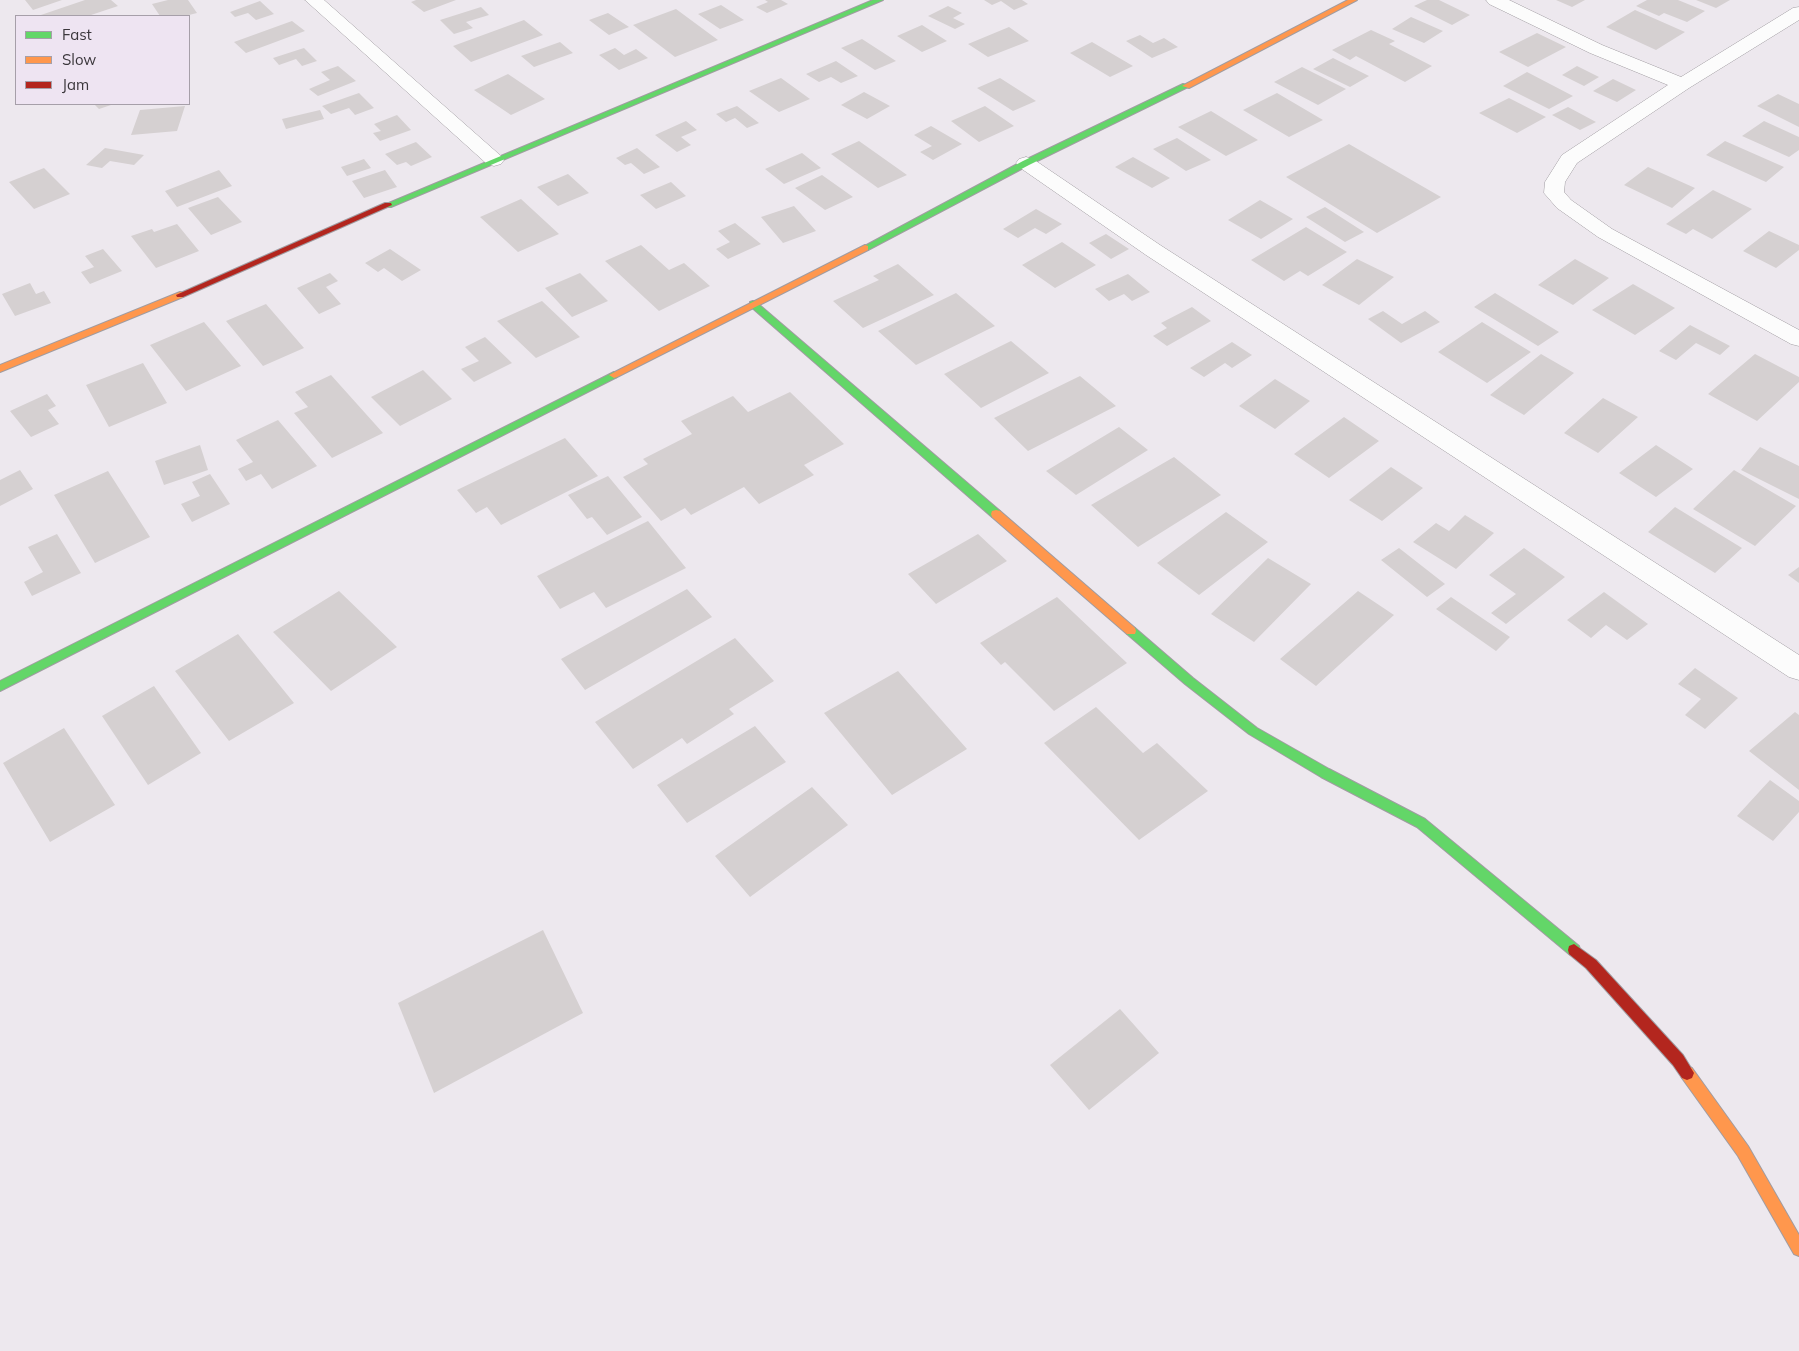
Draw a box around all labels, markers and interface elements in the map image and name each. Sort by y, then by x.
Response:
legend [15,15,190,105]
text: Fast [62,25,92,44]
text: Slow [62,50,96,69]
text: Jam [62,75,89,94]

